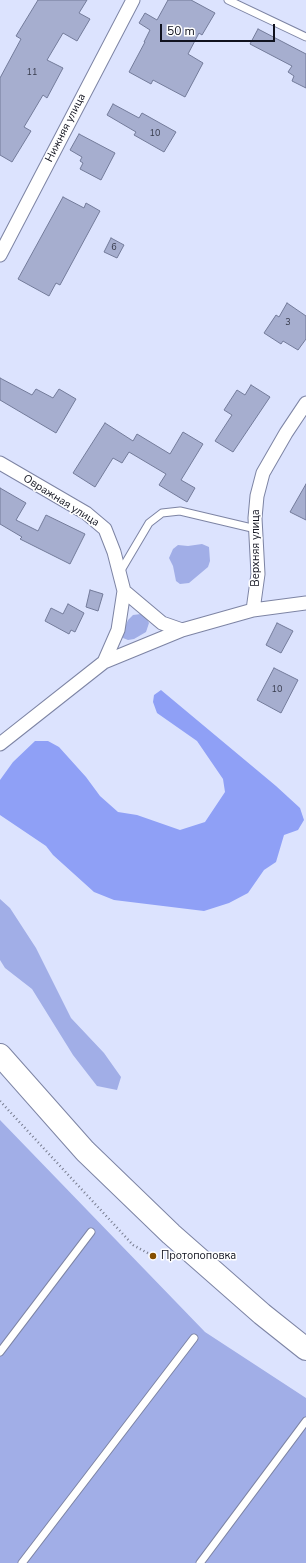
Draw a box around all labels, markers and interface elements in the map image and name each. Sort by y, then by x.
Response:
scale bar [162,16,277,42]
text: 50 m [167,23,195,39]
house number: 11 [27,68,37,78]
street label: Нижняя улица [43,91,89,165]
house number: 10 [150,129,160,139]
house number: 6 [111,243,117,253]
house number: 3 [285,318,291,328]
street label: Овражная улица [20,472,102,530]
street label: Верхняя улица [249,509,263,587]
house number: 10 [272,685,282,695]
place label: Протопоповка [161,1249,236,1263]
marker: Протопоповка [148,1251,158,1261]

